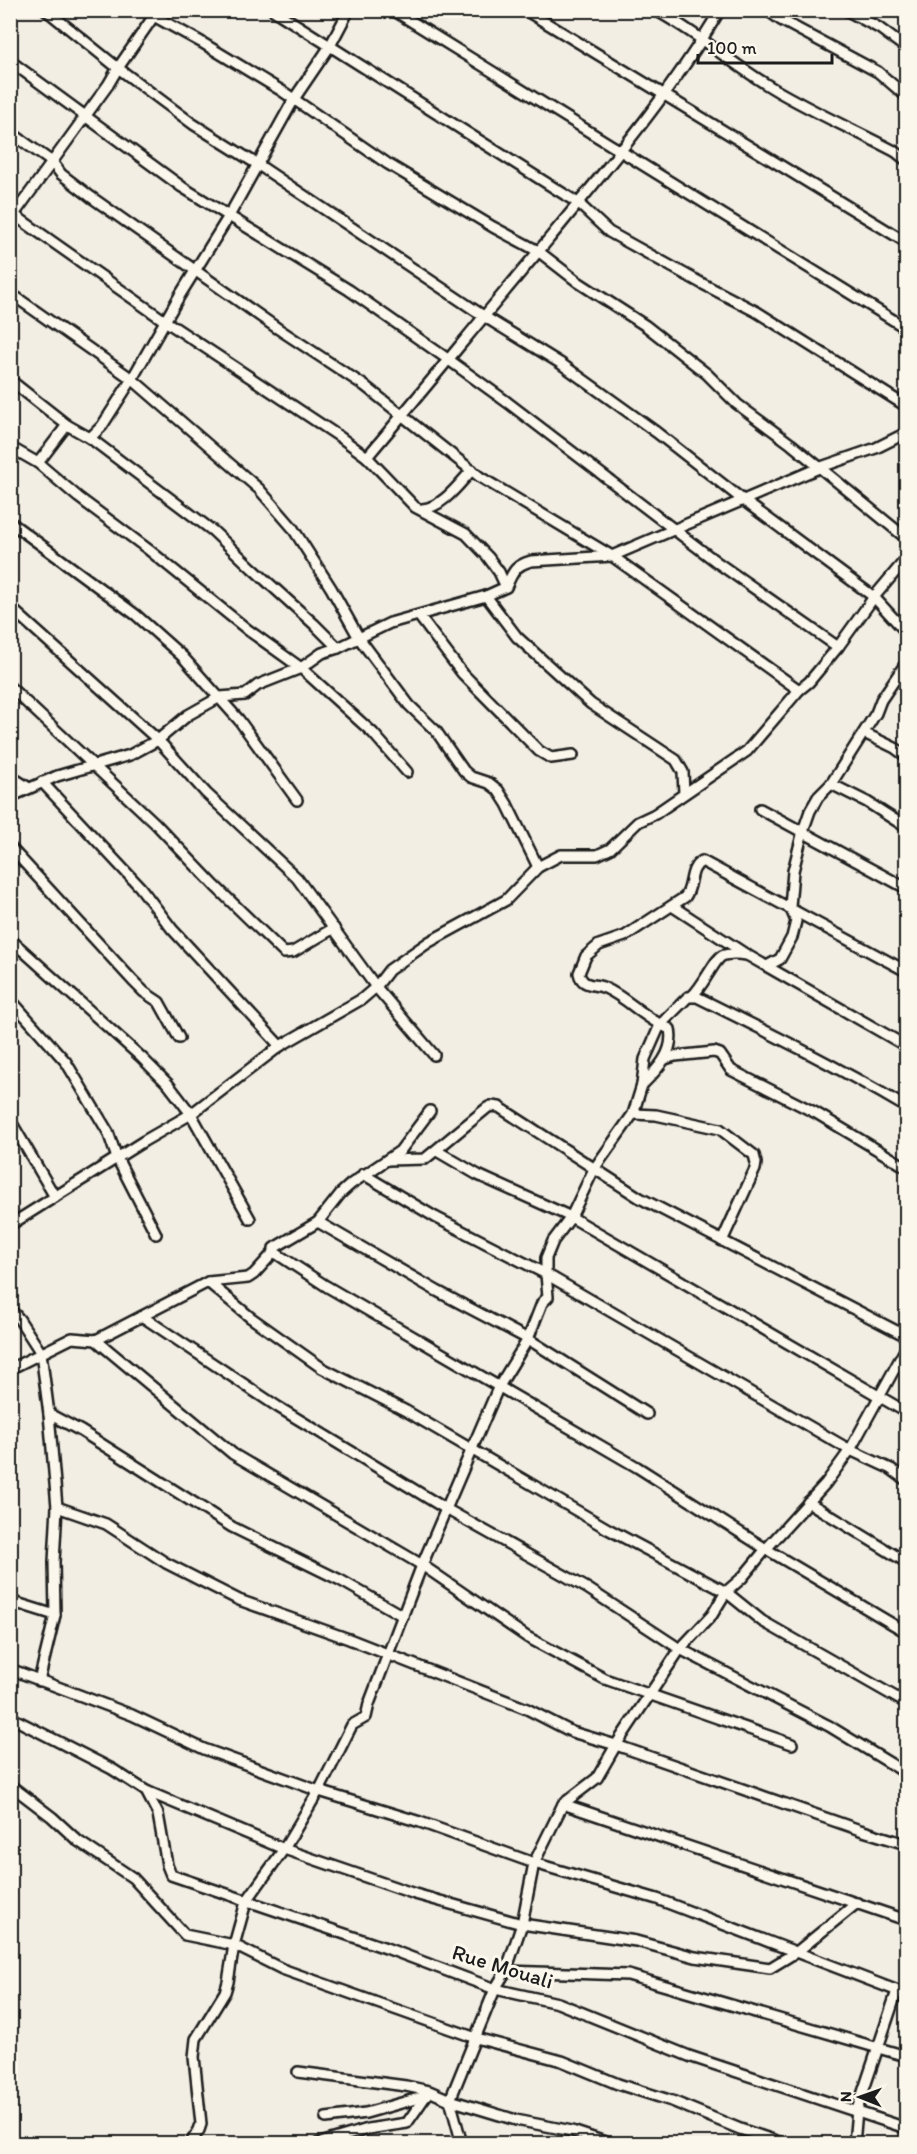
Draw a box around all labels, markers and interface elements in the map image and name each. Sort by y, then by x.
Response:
scale bar [698,27,832,65]
text: 100 m [707,37,757,59]
street label: Rue Mouali [449,1938,557,1995]
north arrow [830,2067,890,2127]
text: N [836,2091,855,2102]

